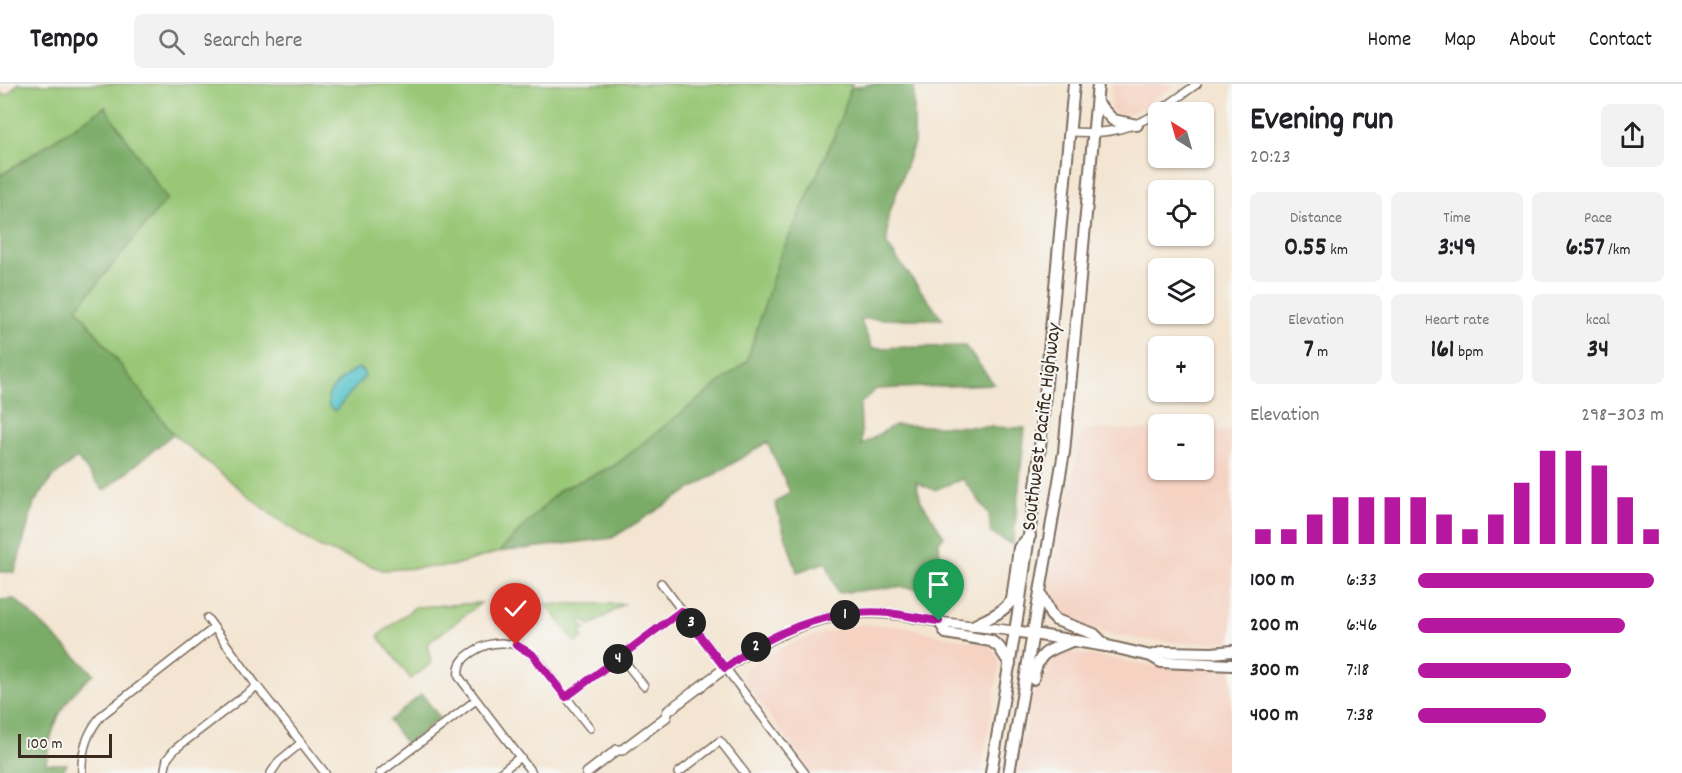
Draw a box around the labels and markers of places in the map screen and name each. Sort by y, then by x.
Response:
pin [913,559,964,621]
pin [490,583,541,645]
pin: 1 [830,600,860,630]
pin: 3 [676,608,706,638]
pin: 2 [741,632,771,662]
pin: 4 [603,644,633,674]

